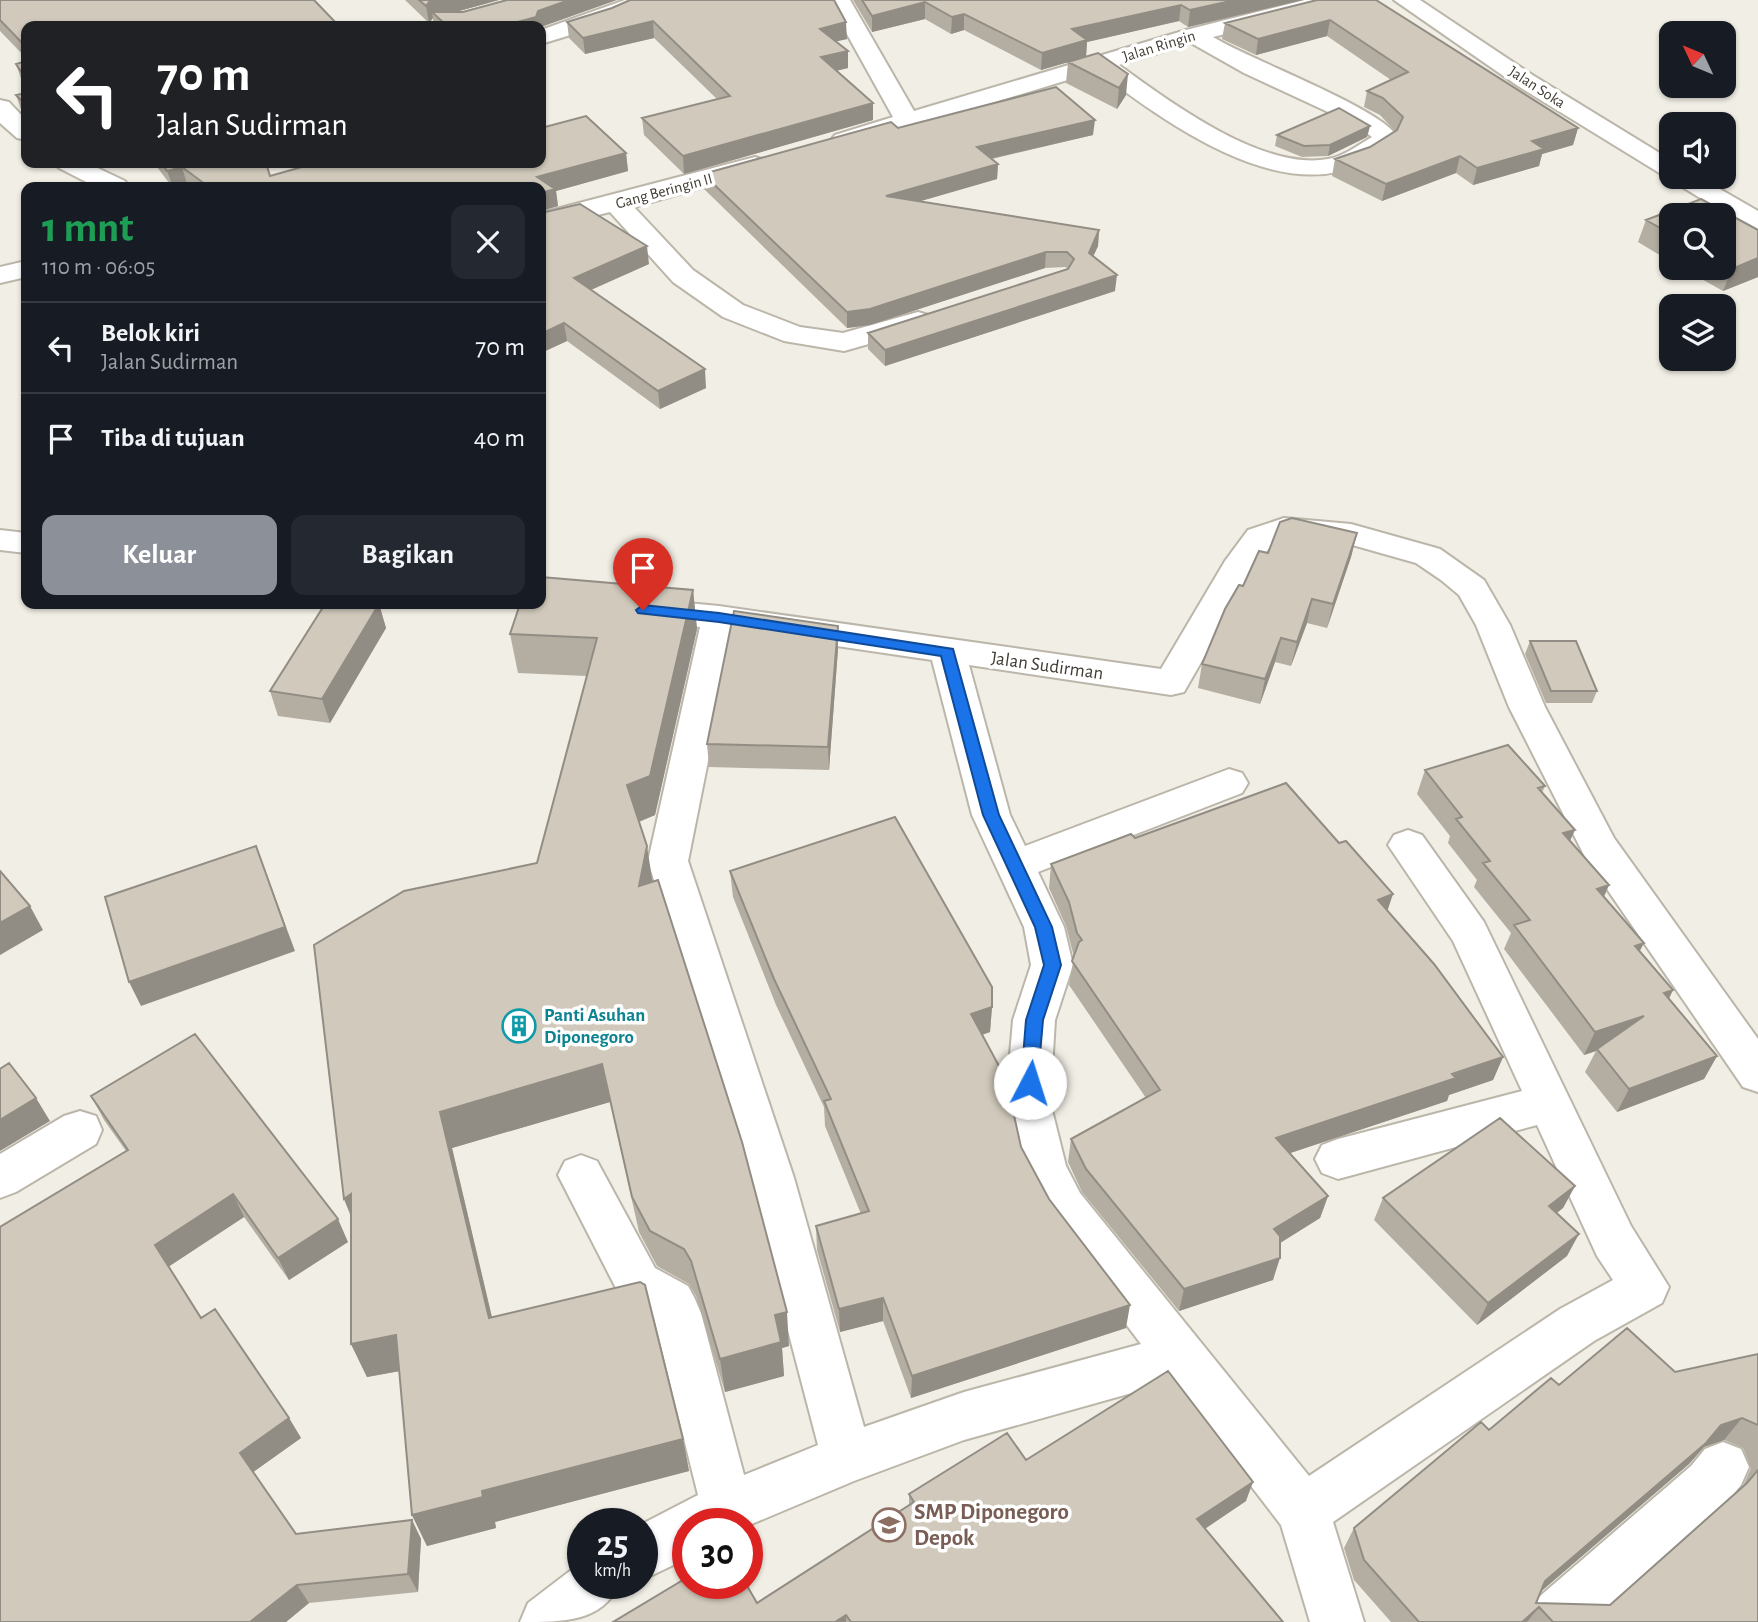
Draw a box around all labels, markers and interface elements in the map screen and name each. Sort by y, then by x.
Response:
north arrow [1659,21,1736,98]
map controls [1659,21,1736,371]
street label: Jalan Ringin [1121,27,1197,65]
icon: left [42,49,133,140]
text: 70 m [157,51,251,100]
street label: Jalan Soka [1506,63,1568,111]
text: Jalan Sudirman [157,109,348,141]
button: sound [1659,112,1736,189]
street label: Gang Beringin II [614,170,714,212]
button: search [1659,203,1736,280]
button: close [451,205,525,279]
text: 1 mnt [42,207,134,249]
text: 110 m · 06:05 [42,256,155,279]
button: layers [1659,294,1736,371]
text: Belok kiri [101,320,200,346]
icon: left [42,329,80,367]
text: 70 m [475,334,525,360]
text: Jalan Sudirman [101,351,238,374]
icon: arrive [42,420,80,458]
text: Tiba di tujuan [101,425,245,451]
text: 40 m [474,425,525,451]
button: Keluar [42,515,277,595]
button: Bagikan [291,515,525,595]
pin [613,538,673,610]
icon: arrive [624,549,662,587]
street label: Jalan Sudirman [990,649,1104,683]
place label: Panti Asuhan Diponegoro [544,1006,645,1047]
building icon: Panti Asuhan Diponegoro [500,1007,538,1045]
position arrow [993,1046,1067,1120]
place label: SMP Diponegoro Depok [914,1501,1069,1550]
school or university icon: SMP Diponegoro Depok [870,1506,908,1544]
speed limit sign: 30 [672,1508,763,1599]
text: 25 [597,1527,628,1562]
text: km/h [594,1562,631,1580]

